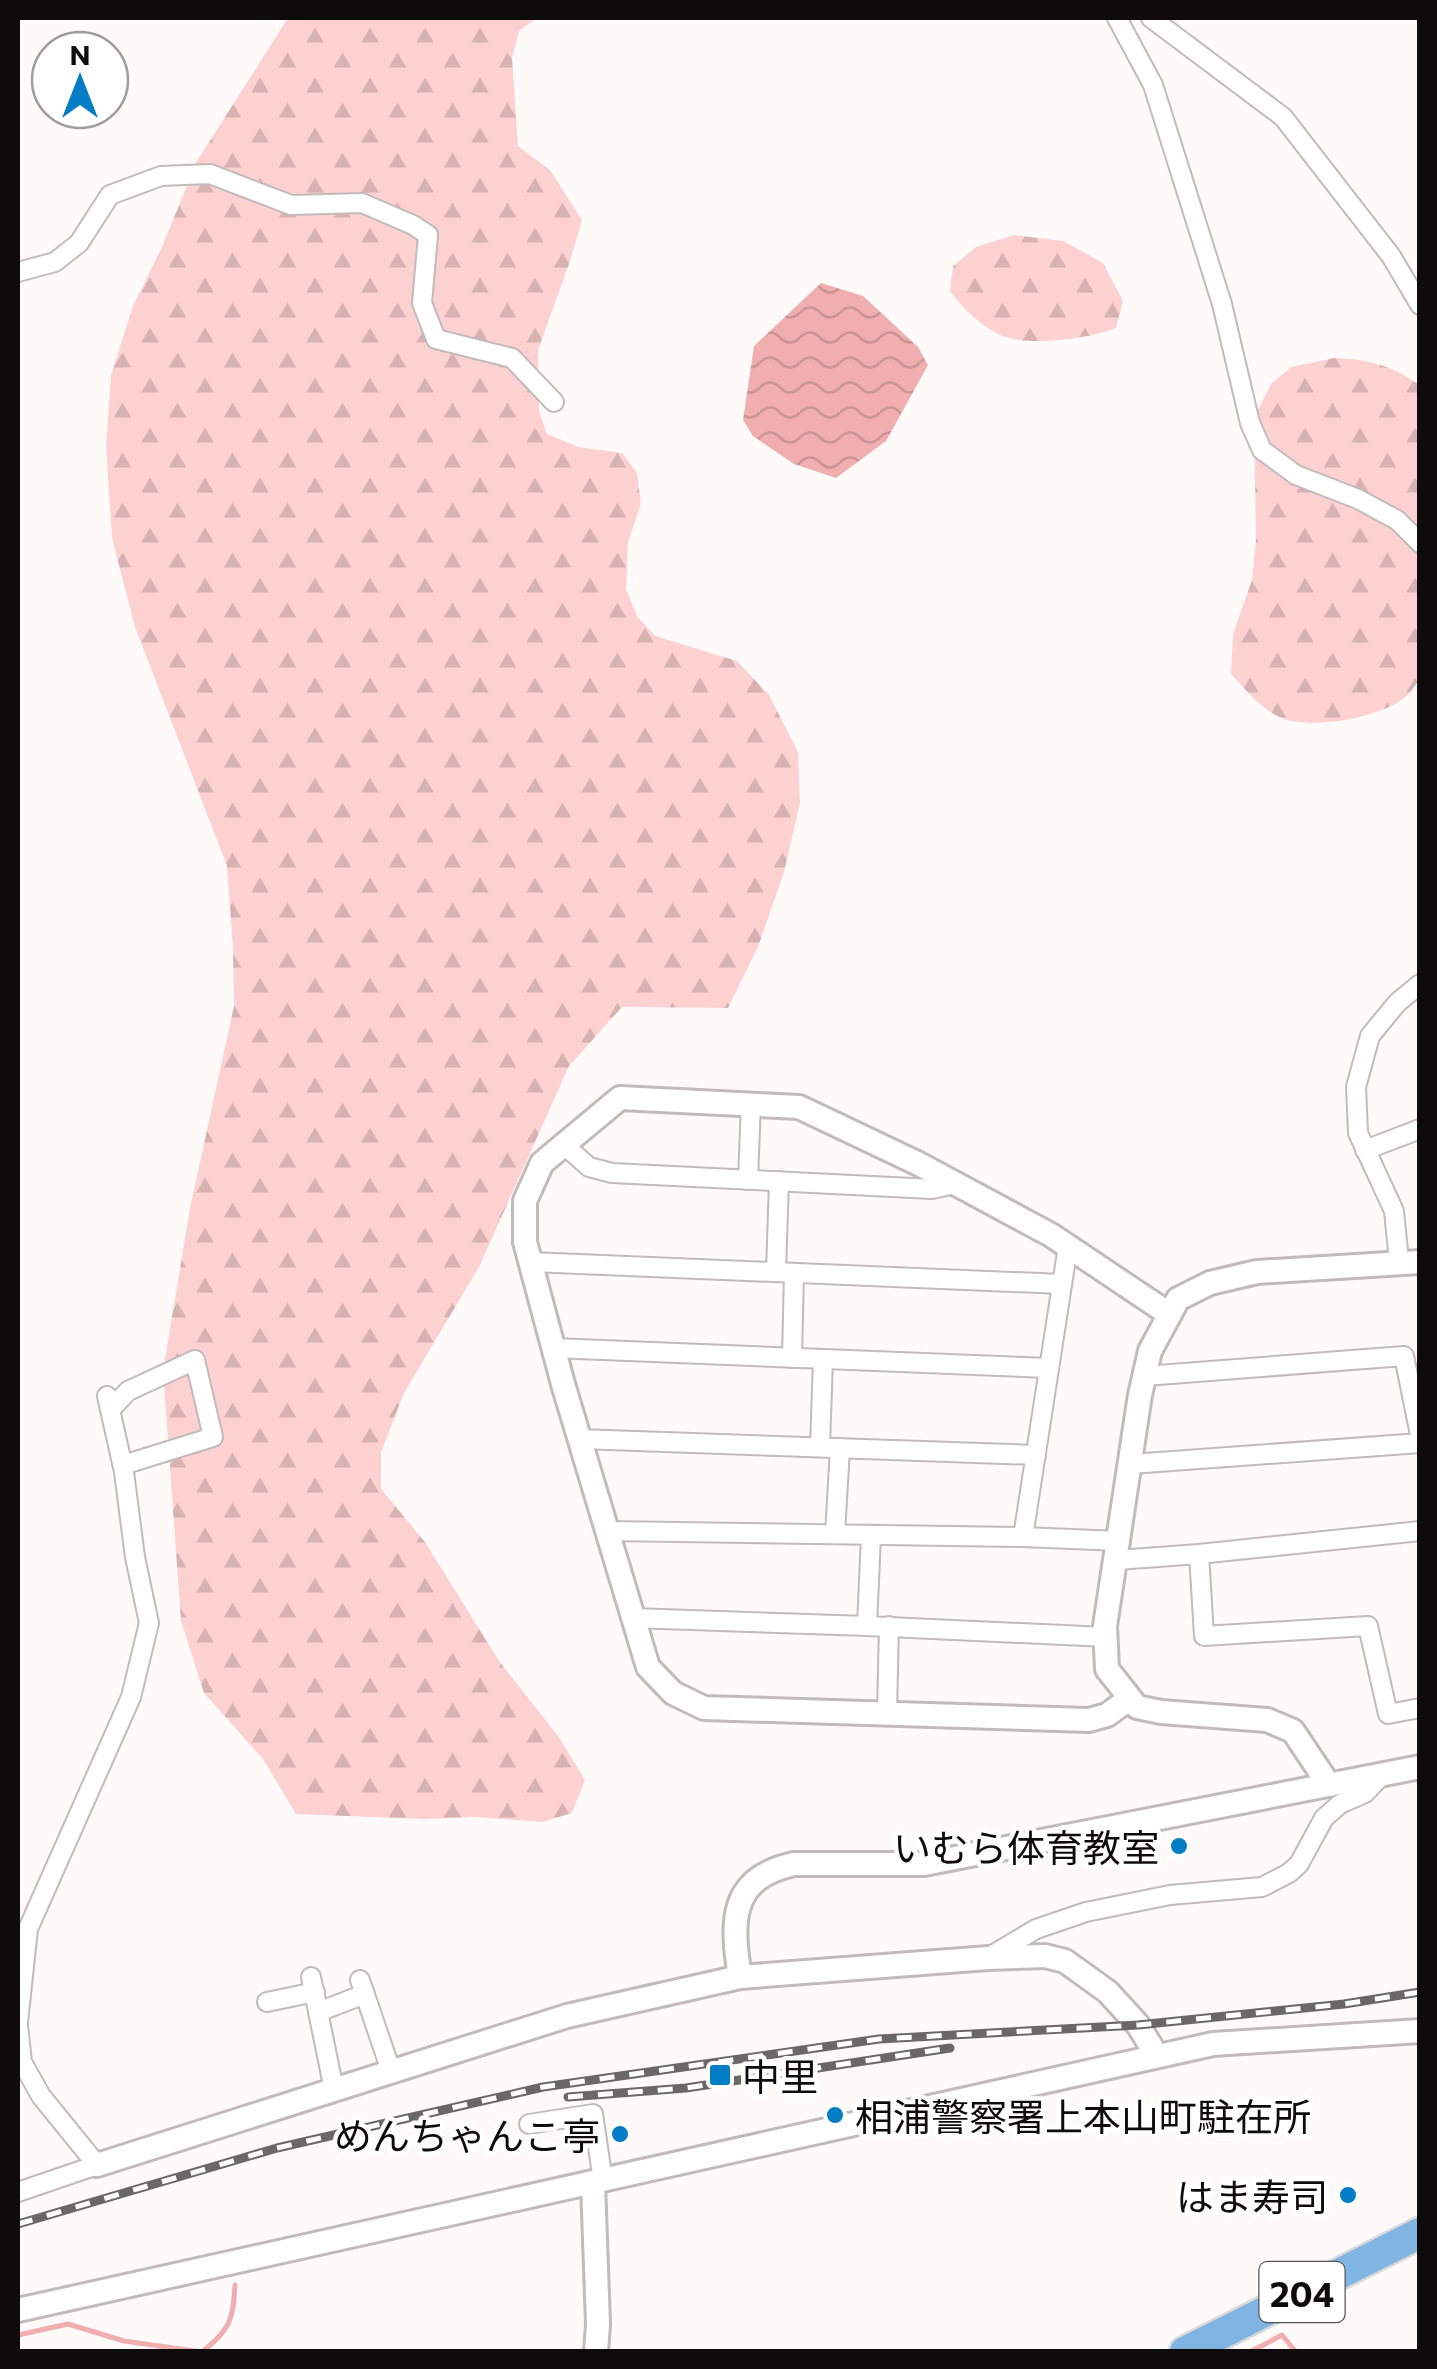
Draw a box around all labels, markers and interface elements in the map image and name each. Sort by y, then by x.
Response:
north arrow [30,30,130,130]
text: N [70,37,91,71]
place label: いむら体育教室 [893,1823,1159,1870]
marker: いむら体育教室 [1168,1835,1190,1857]
place label: 中里 [742,2052,818,2099]
marker: 中里 [707,2062,733,2088]
place label: 相浦警察署上本山町駐在所 [855,2092,1311,2139]
marker: 相浦警察署上本山町駐在所 [824,2104,846,2126]
place label: めんちゃんこ亭 [334,2111,600,2158]
marker: めんちゃんこ亭 [609,2123,631,2145]
place label: はま寿司 [1176,2172,1328,2219]
marker: はま寿司 [1337,2184,1359,2206]
road number: 204 [1260,2262,1344,2322]

